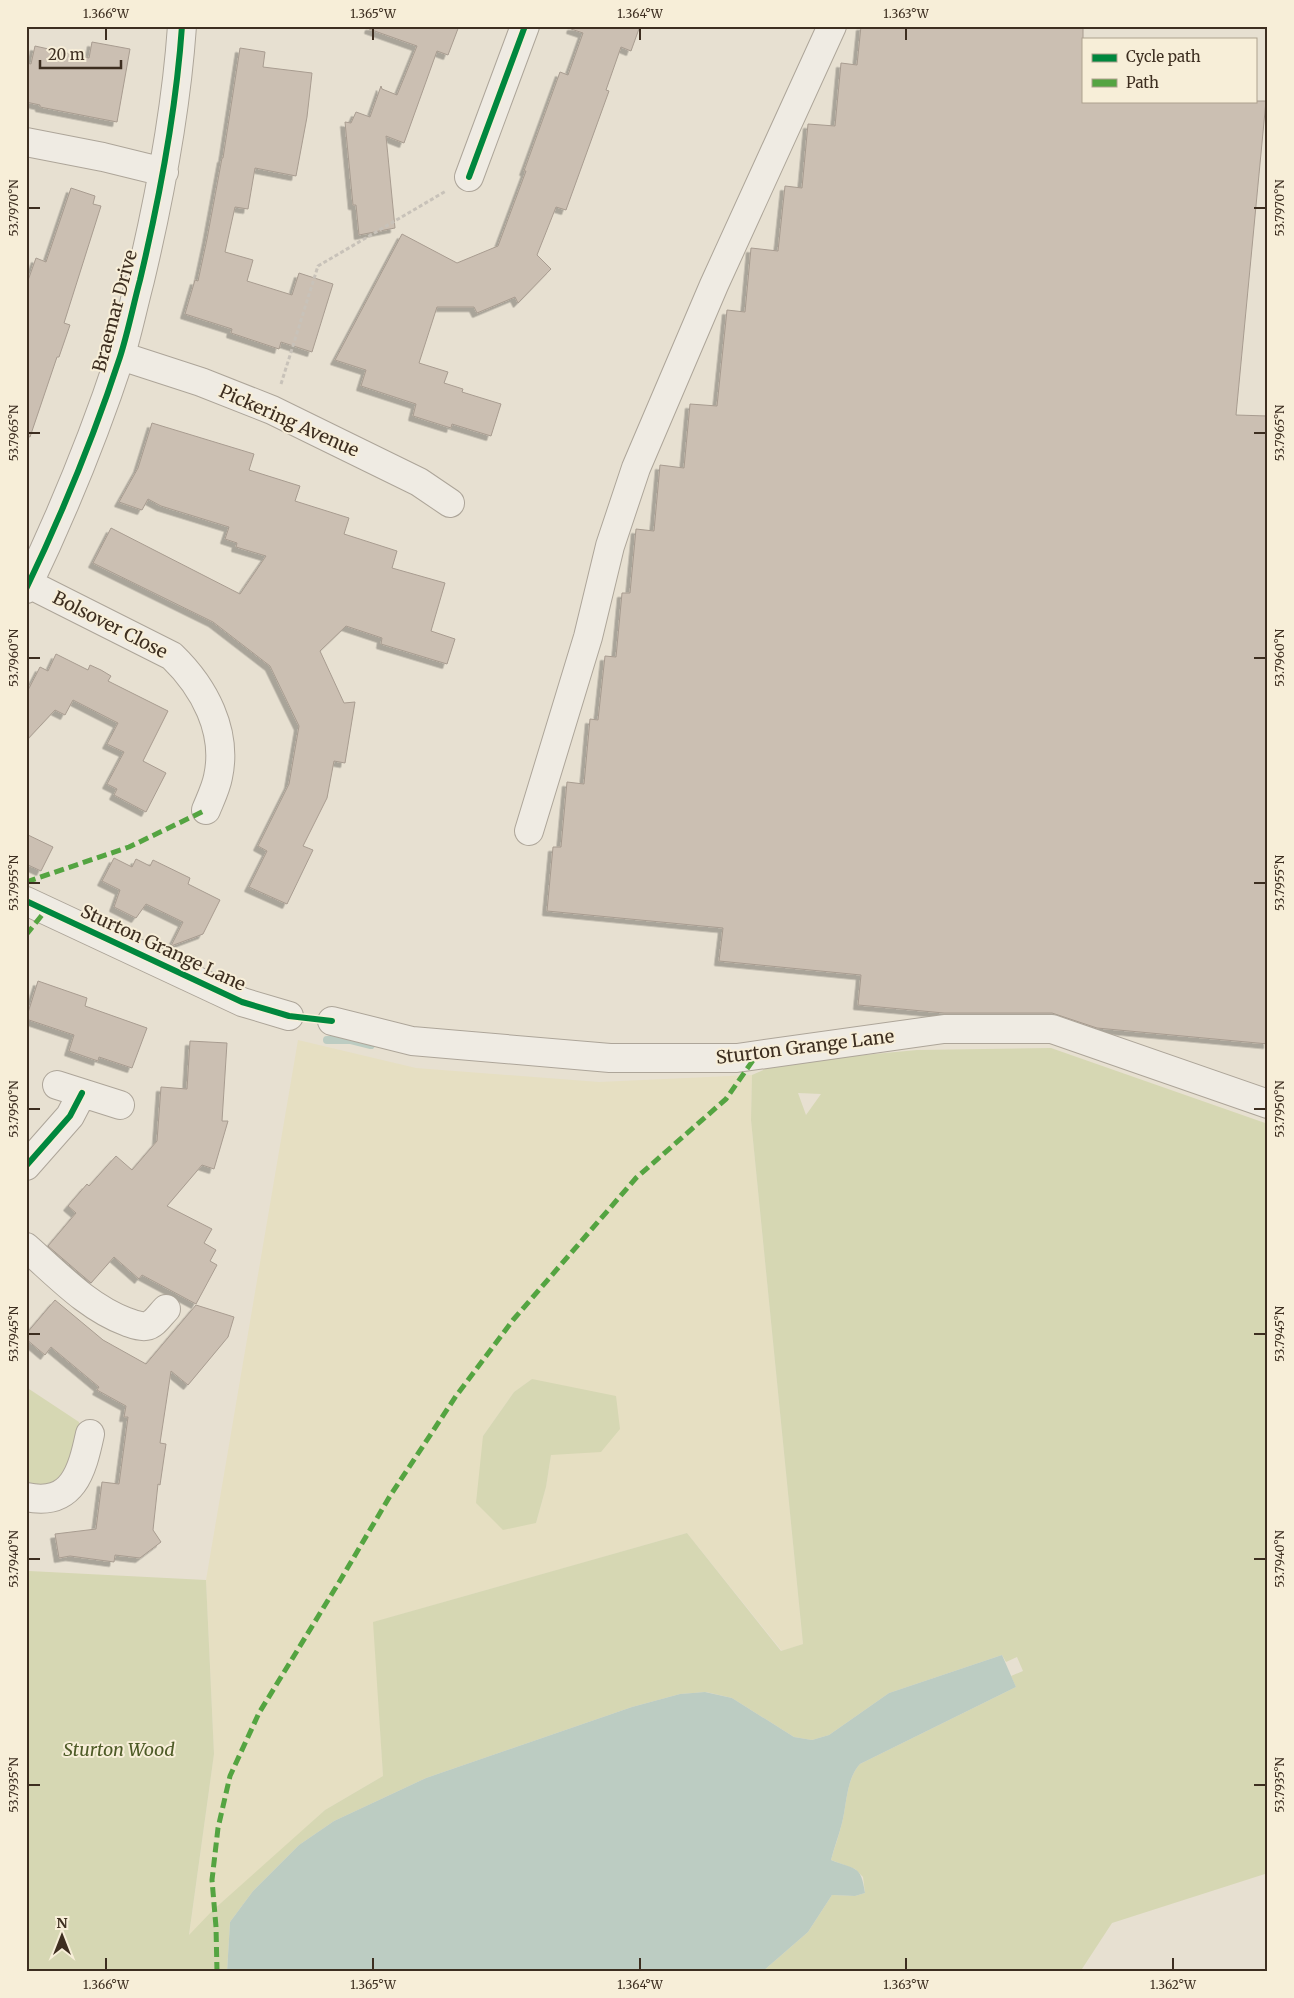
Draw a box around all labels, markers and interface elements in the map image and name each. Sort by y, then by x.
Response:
text: 1.366°W [83,6,130,21]
text: 1.365°W [350,6,397,21]
text: 1.364°W [617,6,664,21]
text: 1.363°W [883,6,930,21]
scale bar [40,38,121,70]
legend [1082,38,1256,102]
text: 20 m [48,45,85,64]
text: Cycle path [1126,47,1201,66]
text: Path [1126,73,1159,92]
text: 53.7970°N [6,179,21,237]
text: 53.7970°N [1272,179,1287,237]
street label: Braemar Drive [87,247,142,375]
street label: Pickering Avenue [216,379,363,462]
text: 53.7965°N [6,404,21,461]
text: 53.7965°N [1272,404,1287,461]
street label: Bolsover Close [49,586,171,663]
text: 53.7960°N [6,628,21,687]
text: 53.7960°N [1272,628,1287,687]
text: 53.7955°N [6,854,21,911]
text: 53.7955°N [1272,854,1287,911]
street label: Sturton Grange Lane [77,899,249,996]
street label: Sturton Grange Lane [715,1024,895,1069]
text: 53.7950°N [6,1080,21,1138]
text: 53.7950°N [1272,1080,1287,1138]
text: 53.7945°N [6,1305,21,1362]
text: 53.7945°N [1272,1305,1287,1362]
text: 53.7940°N [6,1529,21,1588]
text: 53.7940°N [1272,1529,1287,1588]
park label: Sturton Wood [63,1738,175,1761]
text: 53.7935°N [6,1757,21,1813]
text: 53.7935°N [1272,1757,1287,1813]
north arrow [38,1910,88,1960]
text: N [56,1914,68,1932]
text: 1.366°W [83,1977,130,1992]
text: 1.365°W [350,1977,397,1992]
text: 1.364°W [617,1977,664,1992]
text: 1.363°W [883,1977,930,1992]
text: 1.362°W [1150,1977,1197,1992]

